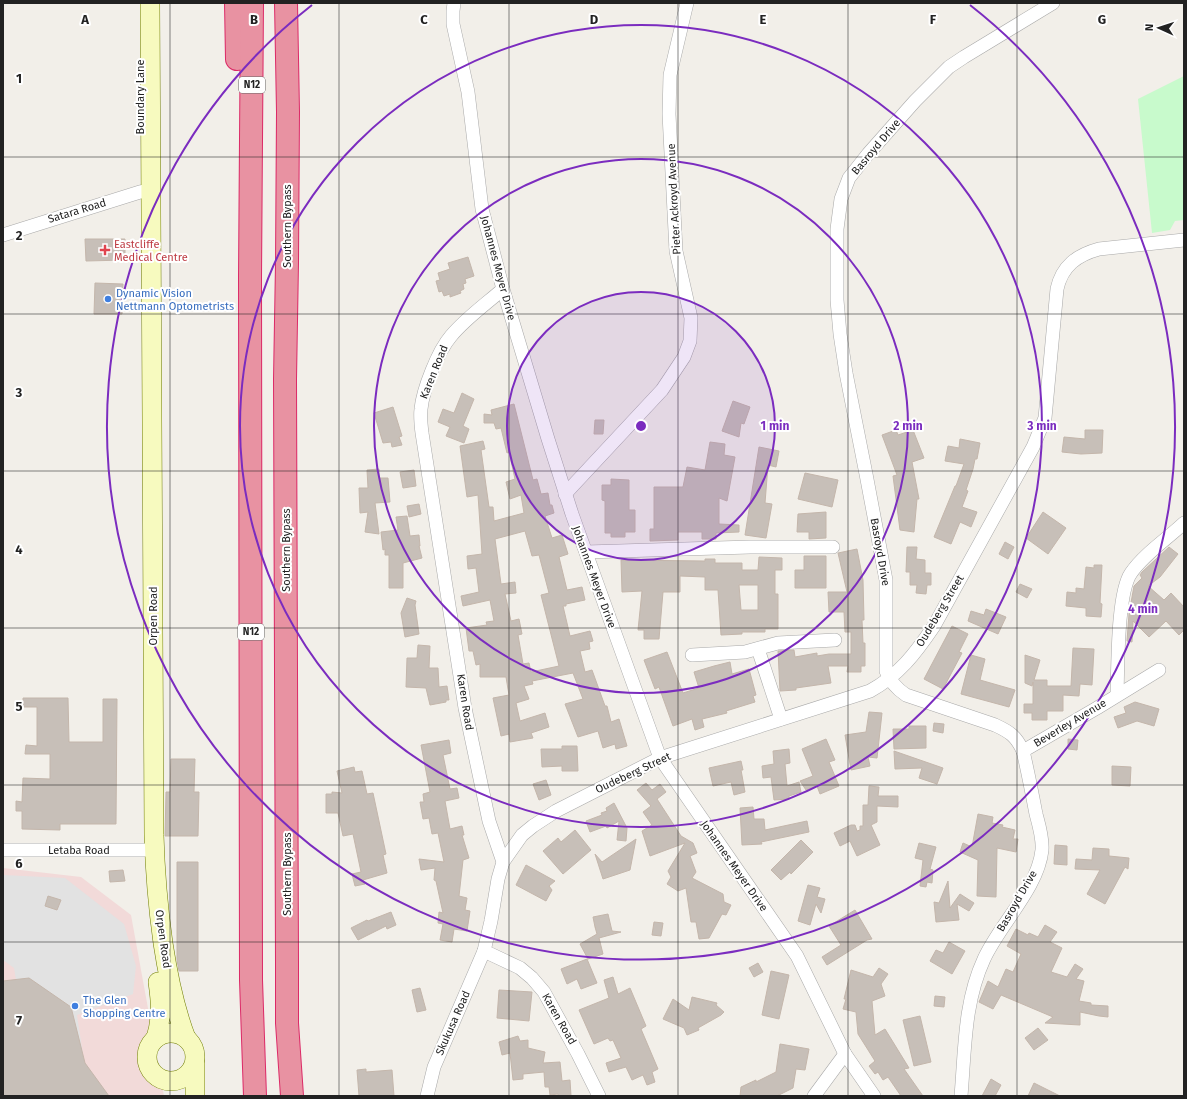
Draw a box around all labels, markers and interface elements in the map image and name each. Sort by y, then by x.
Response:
north arrow [1139,8,1179,48]
text: A [80,12,89,27]
text: B [250,12,258,27]
text: C [420,12,428,27]
text: D [590,12,599,27]
text: E [760,12,767,27]
text: F [930,12,937,27]
text: G [1098,12,1106,27]
text: N [1143,24,1156,31]
street label: Boundary Lane [134,60,147,134]
text: 1 [16,71,22,86]
road number: N12 [239,77,265,93]
street label: Basroyd Drive [849,117,903,177]
street label: Pieter Ackroyd Avenue [665,143,683,255]
street label: Southern Bypass [281,184,294,268]
street label: Satara Road [46,196,108,226]
street label: Johannes Meyer Drive [478,214,518,322]
text: 2 [16,228,23,243]
place label: Eastcliffe Medical Centre [114,238,188,264]
marker: Eastcliffe Medical Centre [99,244,111,256]
place label: Dynamic Vision Nettmann Optometrists [116,287,234,313]
marker: Dynamic Vision Nettmann Optometrists [103,294,113,304]
street label: Karen Road [417,343,451,401]
text: 3 [15,385,23,400]
centre of rings [634,419,648,433]
text: 1 min [761,419,789,433]
text: 2 min [893,419,923,433]
text: 3 min [1026,419,1057,433]
street label: Southern Bypass [280,508,293,592]
street label: Basroyd Drive [868,517,892,587]
street label: Johannes Meyer Drive [569,524,619,630]
text: 4 [15,542,23,557]
street label: Oudeberg Street [913,573,967,649]
street label: Orpen Road [147,586,160,646]
text: 4 min [1128,602,1158,616]
road number: N12 [238,624,264,640]
street label: Karen Road [454,673,476,731]
street label: Beverley Avenue [1031,696,1109,750]
text: 5 [16,699,23,714]
street label: Oudeberg Street [593,750,673,796]
street label: Johannes Meyer Drive [698,818,770,914]
street label: Southern Bypass [281,832,294,916]
street label: Letaba Road [48,844,110,857]
text: 6 [15,856,23,871]
street label: Basroyd Drive [994,868,1040,934]
street label: Orpen Road [152,909,174,969]
street label: Skukusa Road [433,989,473,1057]
street label: Karen Road [539,991,579,1047]
place label: The Glen Shopping Centre [83,994,165,1020]
marker: The Glen Shopping Centre [70,1001,80,1011]
text: 7 [16,1013,22,1028]

